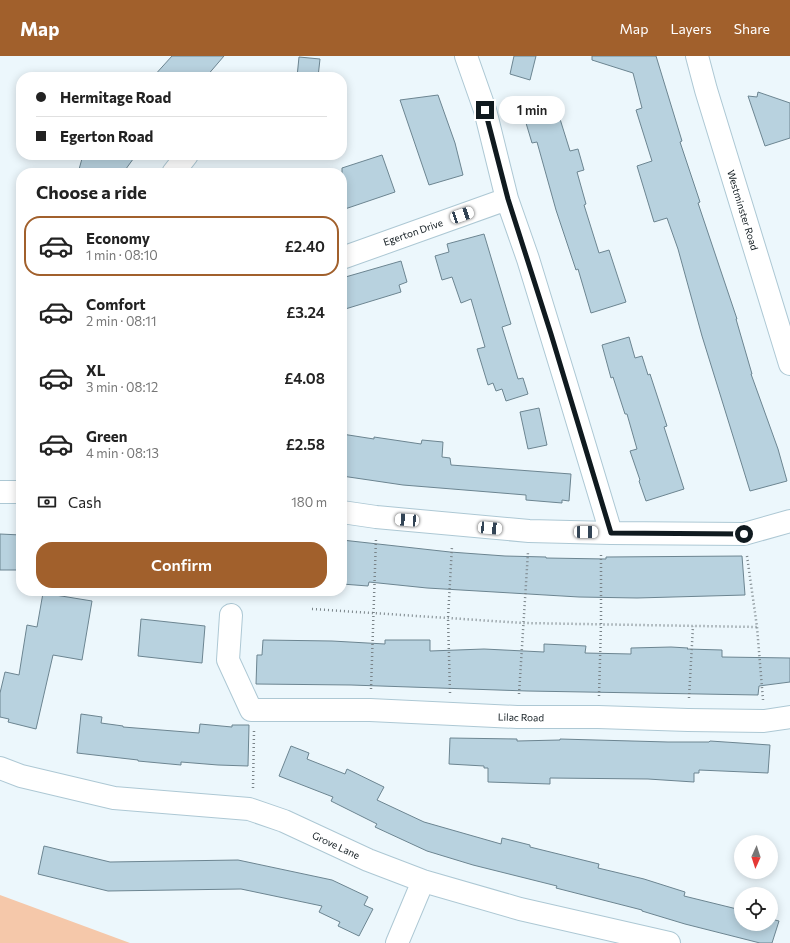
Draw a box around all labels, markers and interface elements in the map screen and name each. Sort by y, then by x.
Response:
text: Map [20,17,59,40]
text: Map [620,20,648,37]
text: Layers [670,20,712,37]
text: Share [734,20,770,37]
text: Hermitage Road [60,88,171,106]
callout: 1 min [499,96,565,124]
route end [476,101,494,119]
text: 1 min [517,102,547,118]
text: Egerton Road [60,127,153,145]
street label: Westminster Road [725,168,761,252]
text: Choose a ride [36,181,147,203]
car [449,205,475,225]
street label: Egerton Drive [382,216,444,248]
icon: car [38,228,74,264]
text: Economy [86,229,150,247]
text: £2.40 [285,237,325,255]
text: 1 min · 08:10 [86,247,158,263]
icon: car [38,294,74,330]
text: Comfort [86,295,146,313]
text: £3.24 [286,303,325,321]
text: 2 min · 08:11 [86,313,156,329]
icon: car [38,360,74,396]
text: XL [86,361,105,379]
text: £4.08 [284,369,325,387]
text: 3 min · 08:12 [86,379,158,395]
icon: car [38,426,74,462]
text: Green [86,427,127,445]
text: £2.58 [286,435,325,453]
text: 4 min · 08:13 [86,445,159,461]
icon: cash [36,491,58,513]
text: Cash [68,493,102,511]
text: 180 m [291,494,327,510]
car [395,513,419,527]
car [478,521,502,535]
route start [735,525,753,543]
car [574,526,598,538]
button: Confirm [36,542,327,588]
street label: Lilac Road [498,711,544,723]
street label: Grove Lane [310,829,362,861]
north arrow [734,835,778,879]
map controls [734,835,778,931]
button: locate [734,887,778,931]

